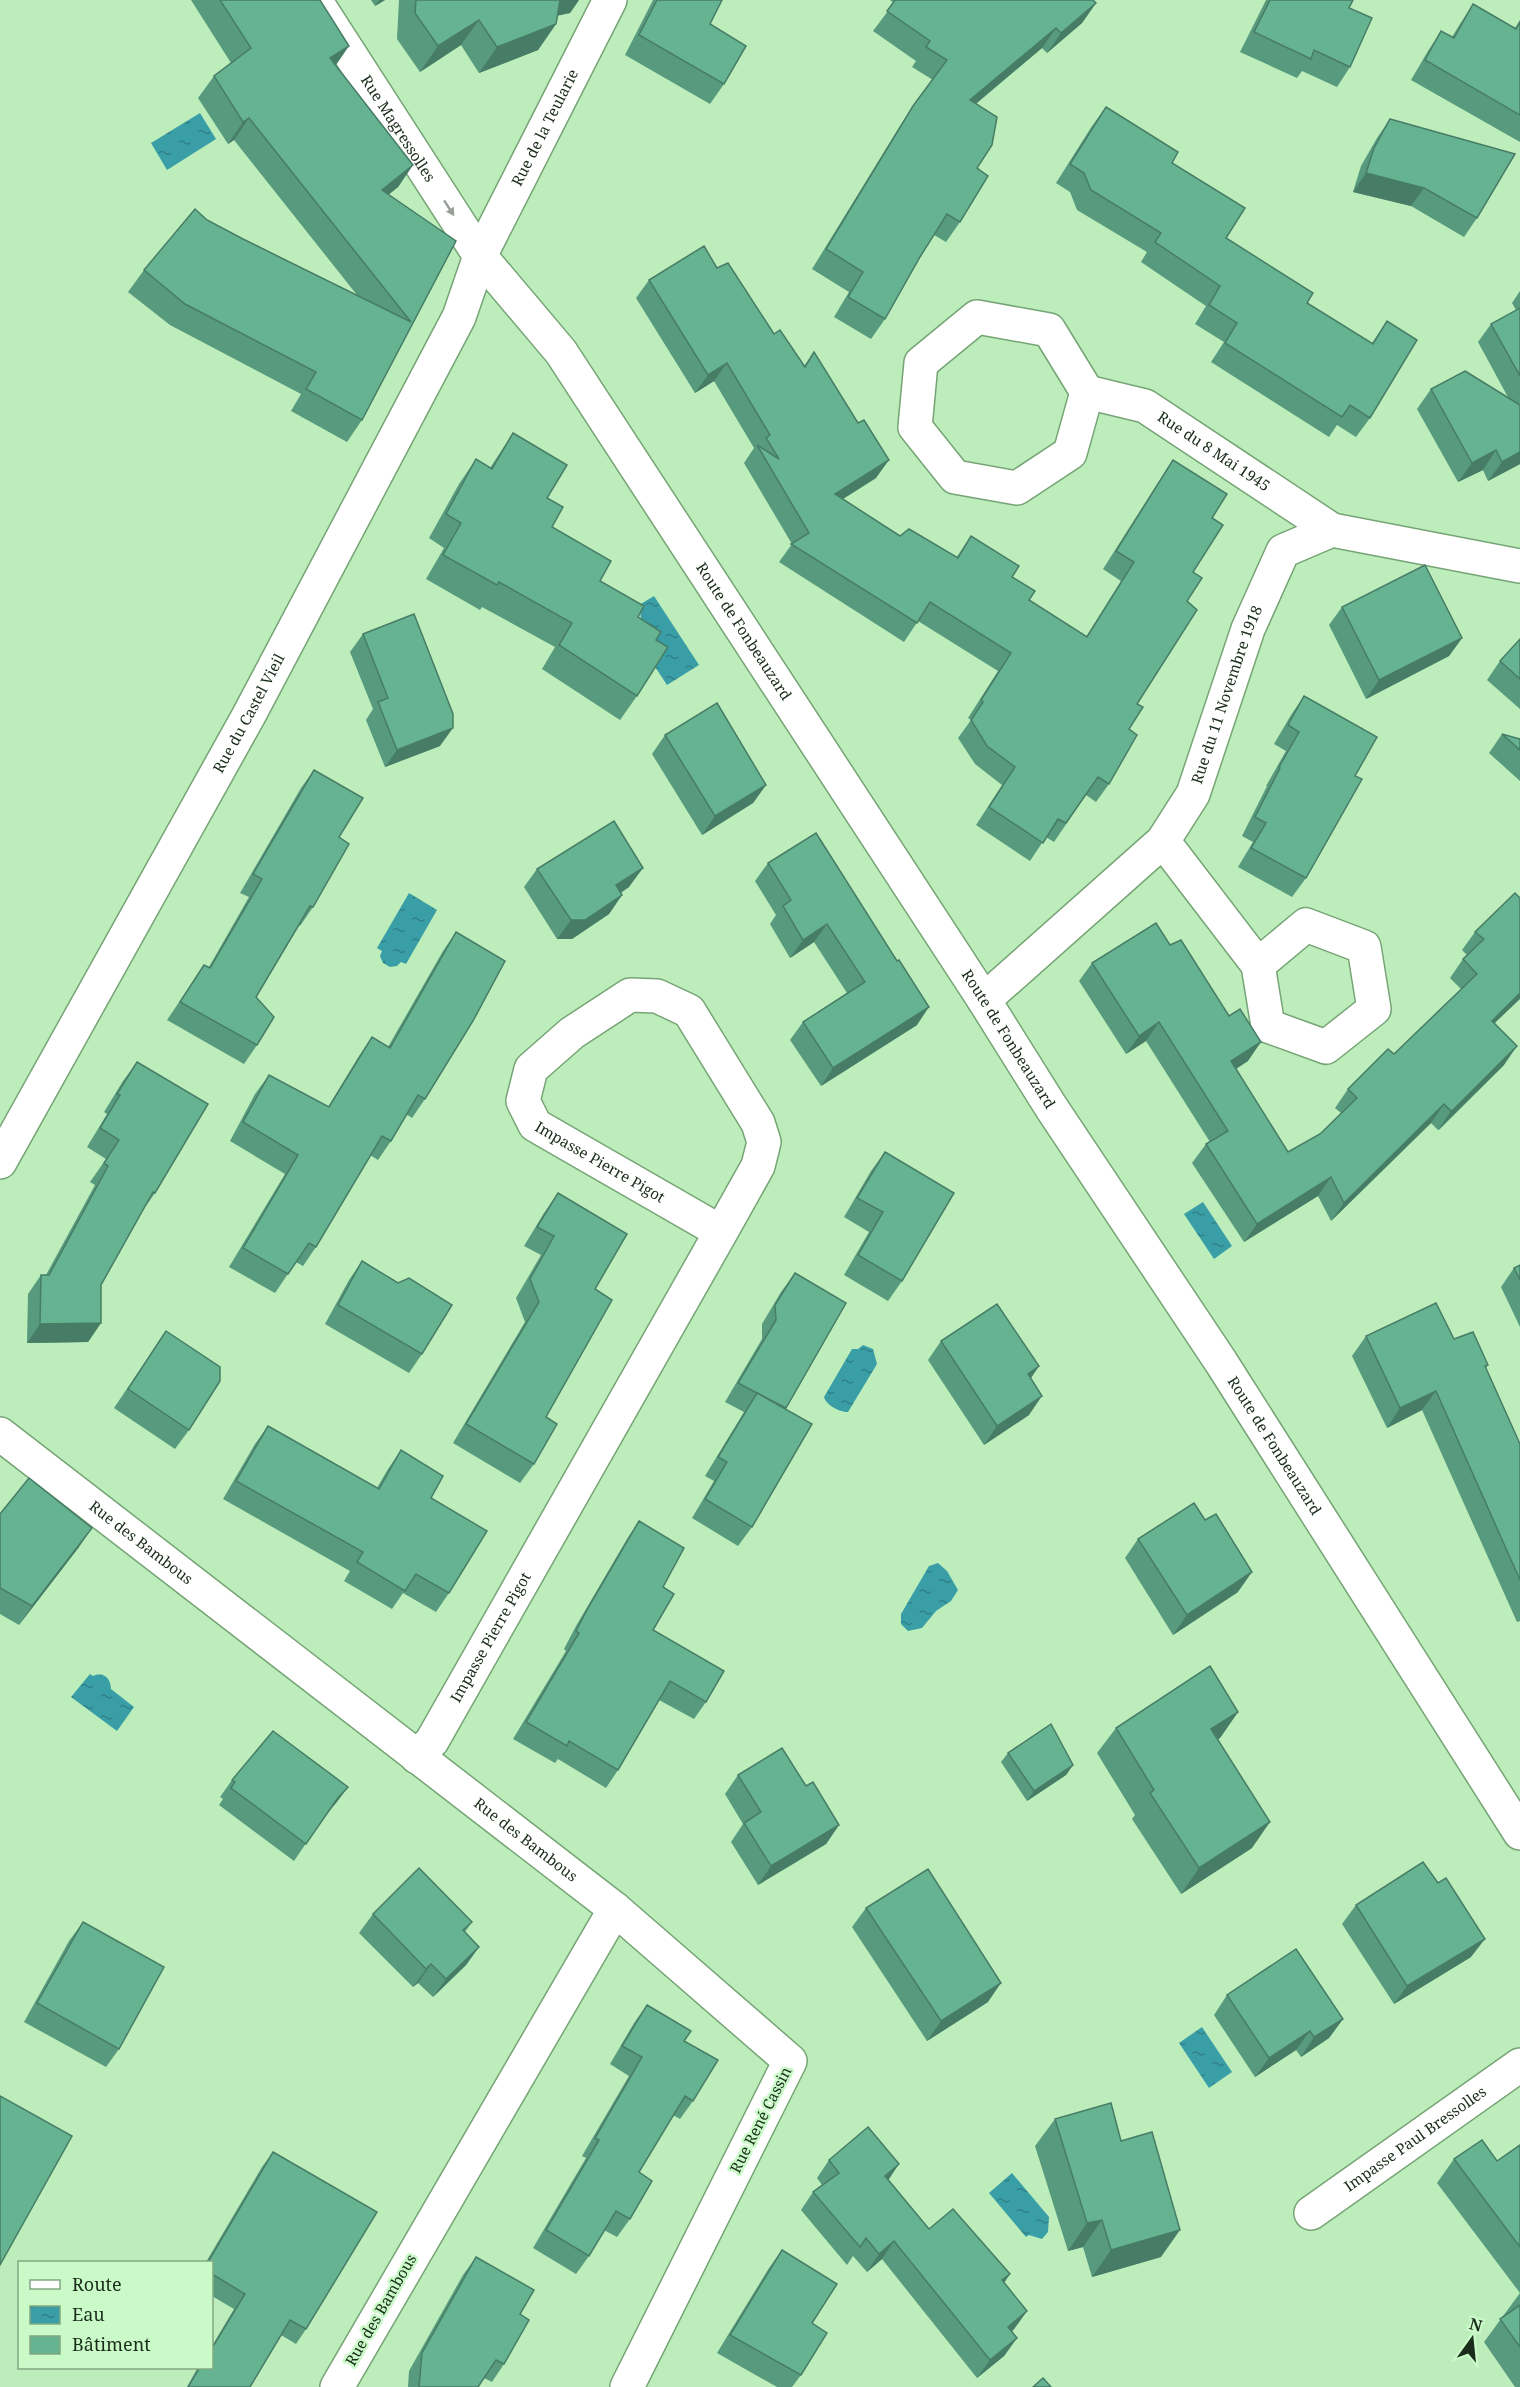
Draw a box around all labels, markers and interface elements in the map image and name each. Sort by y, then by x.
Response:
street label: Rue de la Teularie [506,65,582,189]
street label: Rue Magressolles [357,71,441,186]
one-way arrow [443,200,454,216]
street label: Rue du 8 Mai 1945 [1154,406,1274,495]
street label: Route de Fonbeauzard [692,558,797,704]
street label: Rue du 11 Novembre 1918 [1186,602,1266,786]
street label: Rue du Castel Vieil [208,650,289,776]
street label: Route de Fonbeauzard [958,965,1060,1112]
street label: Impasse Pierre Pigot [532,1116,669,1207]
street label: Route de Fonbeauzard [1224,1372,1327,1518]
street label: Rue des Bambous [86,1496,198,1589]
street label: Impasse Pierre Pigot [445,1568,535,1706]
street label: Rue des Bambous [470,1793,582,1886]
street label: Rue René Cassin [725,2063,796,2176]
street label: Impasse Paul Bressolles [1340,2081,1490,2195]
street label: Rue des Bambous [340,2250,420,2369]
legend [18,2261,213,2369]
text: Route [72,2272,122,2296]
text: Eau [72,2302,105,2326]
north arrow [1442,2309,1502,2369]
text: N [1467,2312,1485,2337]
text: Bâtiment [72,2332,151,2356]

